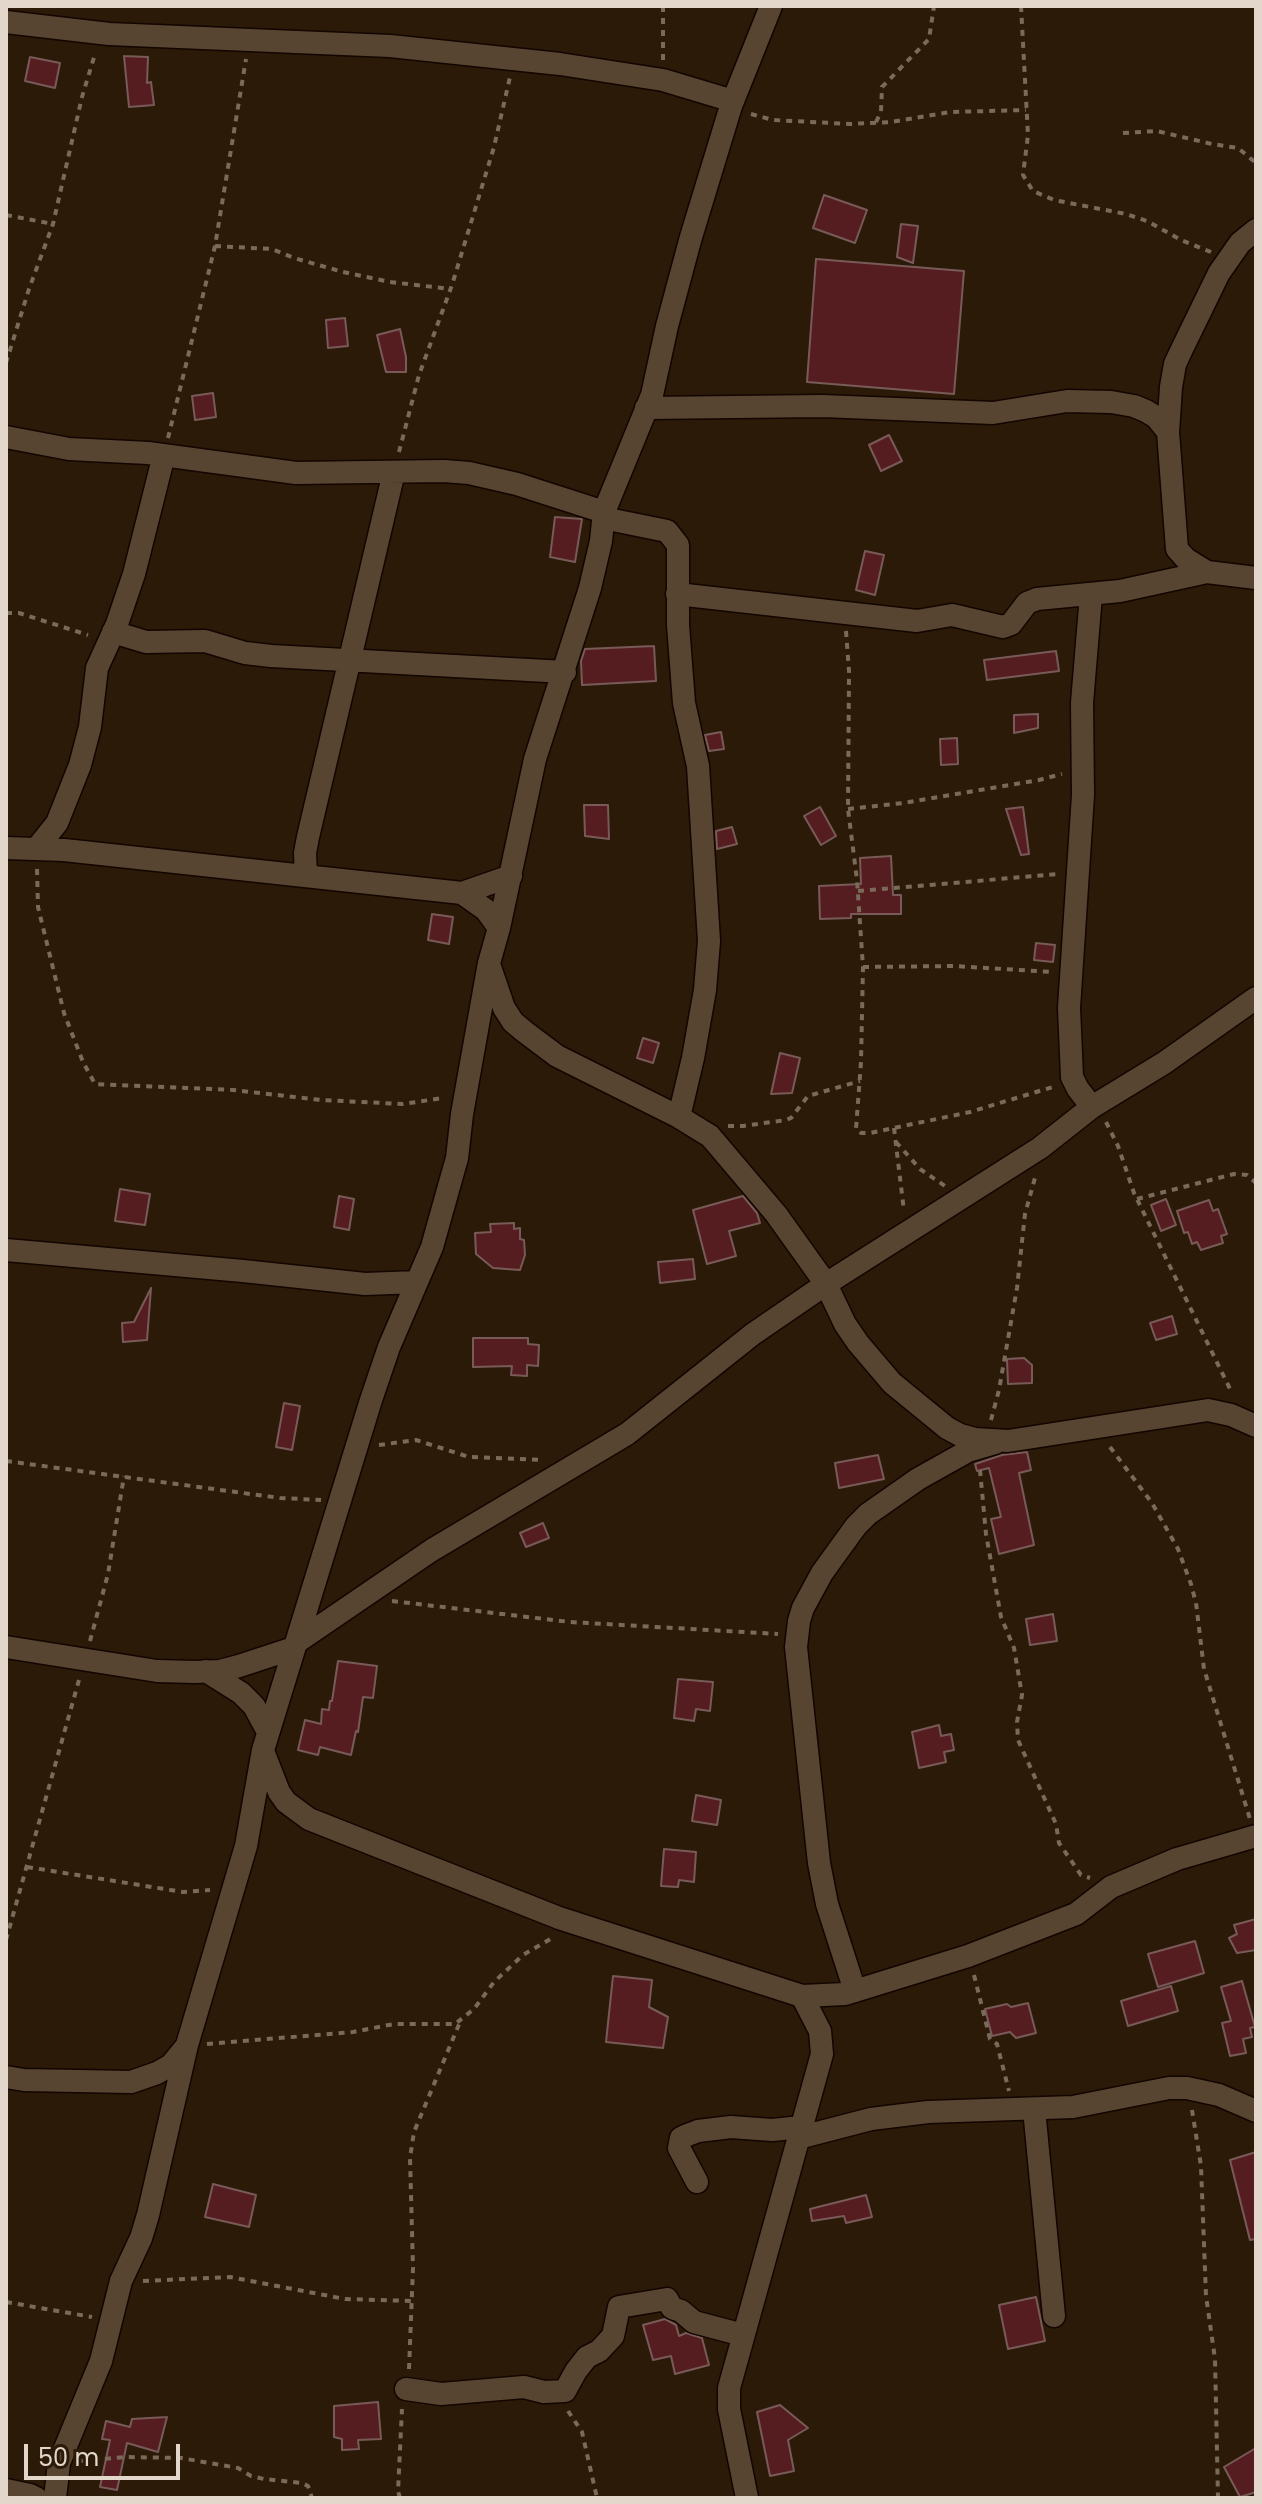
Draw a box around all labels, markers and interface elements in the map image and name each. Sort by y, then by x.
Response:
scale bar [28,2428,184,2478]
text: 50 m [38,2441,99,2474]

